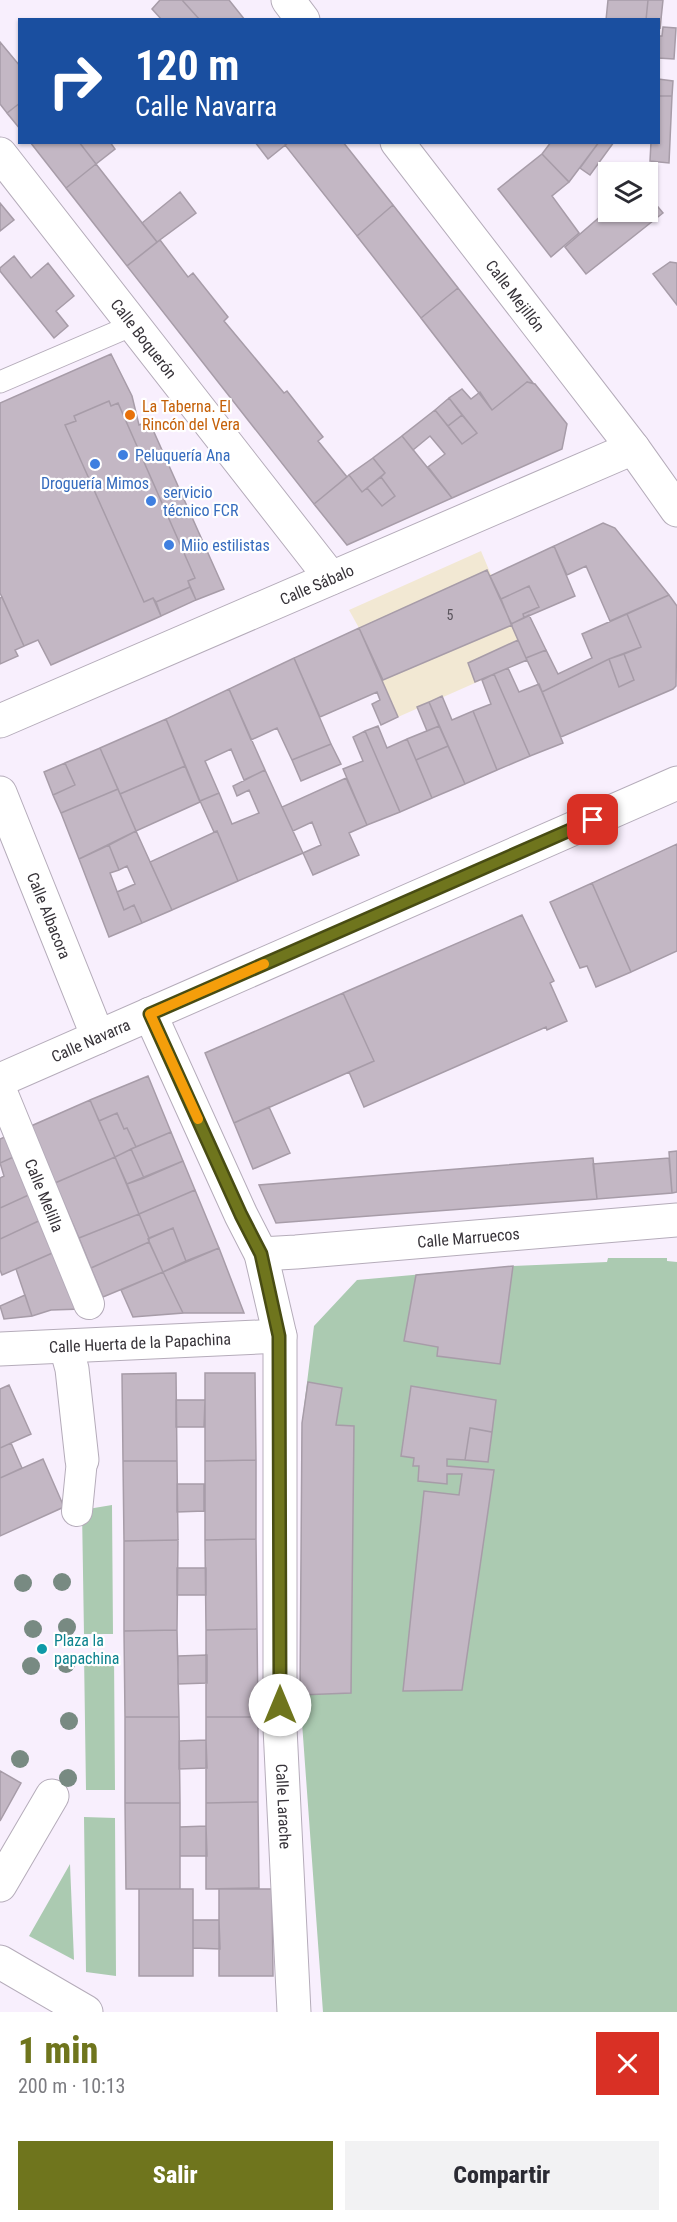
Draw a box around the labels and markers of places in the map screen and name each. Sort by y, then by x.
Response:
place label: La Taberna. El Rincón del Vera [142,397,240,434]
marker: La Taberna. El Rincón del Vera [123,408,137,422]
place label: Peluquería Ana [135,446,231,465]
marker: Peluquería Ana [116,448,130,462]
marker: Droguería Mimos [88,457,102,471]
place label: Droguería Mimos [41,474,149,493]
place label: servicio técnico FCR [163,483,239,520]
marker: servicio técnico FCR [144,494,158,508]
place label: Miio estilistas [181,536,270,555]
marker: Miio estilistas [162,538,176,552]
pin [567,794,618,845]
place label: Plaza la papachina [54,1631,119,1668]
marker: Plaza la papachina [35,1642,49,1656]

